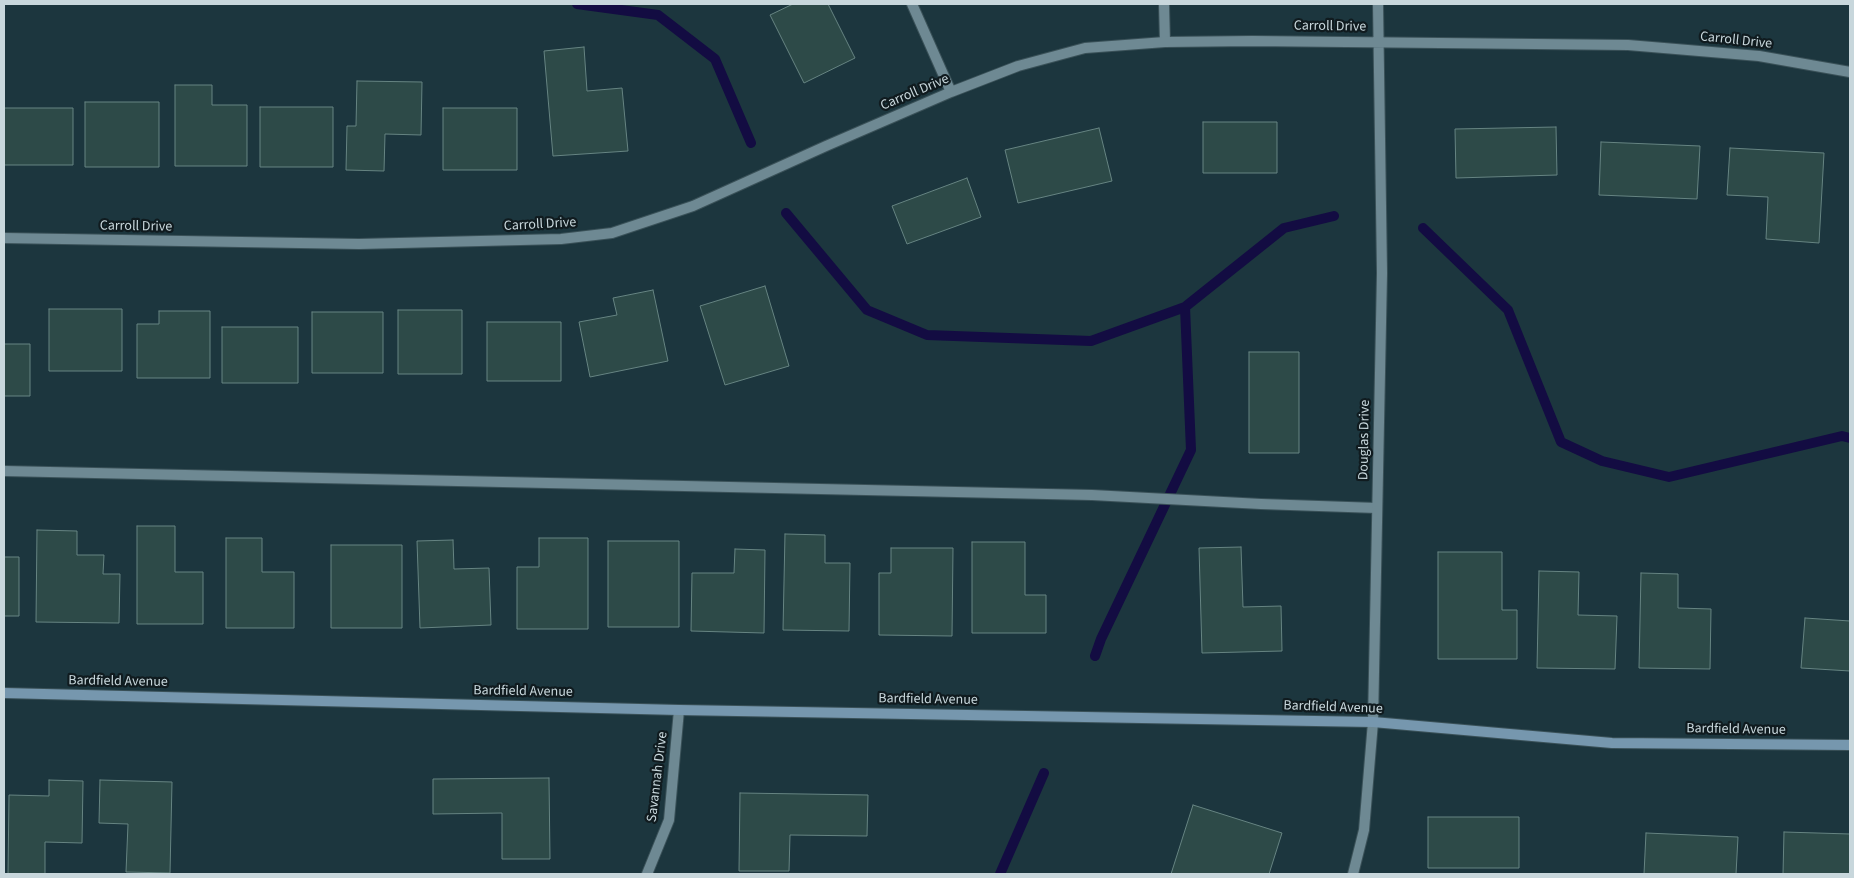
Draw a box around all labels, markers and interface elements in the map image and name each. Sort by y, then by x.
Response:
street label: Carroll Drive [1294,18,1366,36]
street label: Carroll Drive [1699,29,1773,53]
street label: Carroll Drive [878,71,952,115]
street label: Carroll Drive [503,215,577,235]
street label: Carroll Drive [100,218,172,236]
street label: Douglas Drive [1356,400,1374,480]
street label: Bardfield Avenue [68,673,168,691]
street label: Bardfield Avenue [473,683,573,701]
street label: Bardfield Avenue [878,691,978,709]
street label: Bardfield Avenue [1283,698,1383,718]
street label: Bardfield Avenue [1686,721,1786,739]
street label: Savannah Drive [644,731,672,823]

